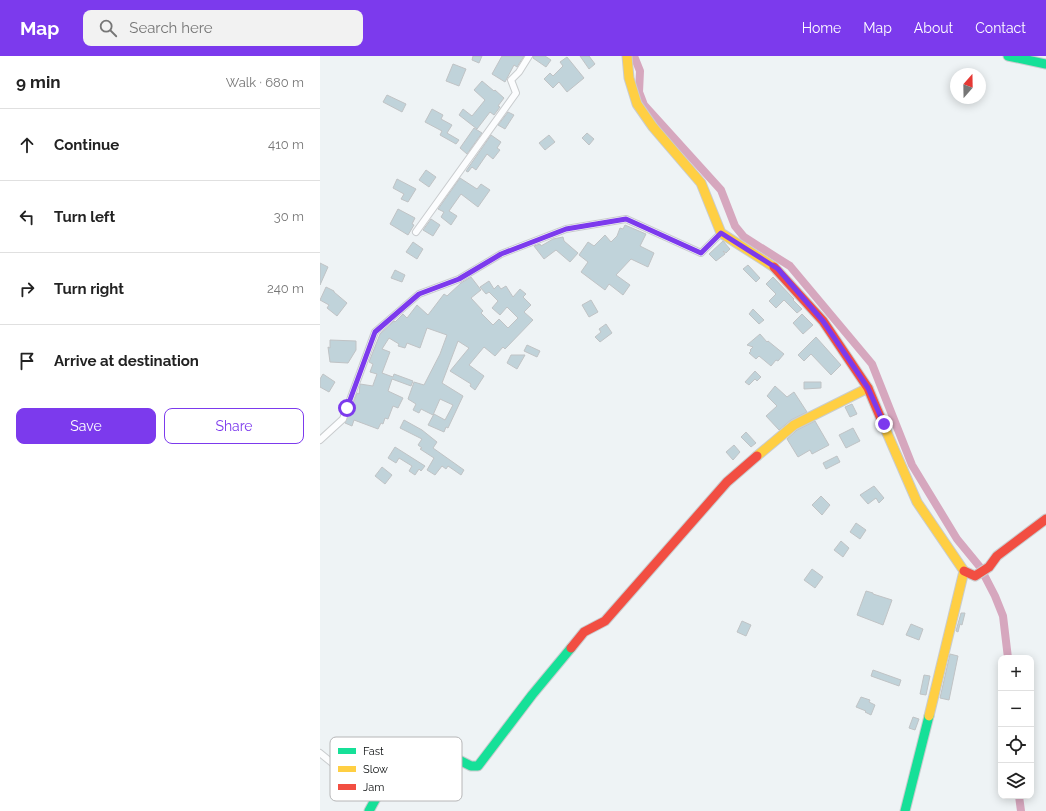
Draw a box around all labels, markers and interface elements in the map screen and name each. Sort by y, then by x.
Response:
search box [83,10,363,46]
text: Map [20,17,59,39]
icon: search [97,17,119,39]
text: Search here [129,19,213,37]
text: Home [802,20,841,36]
text: Map [863,20,892,36]
text: About [914,20,953,36]
text: Contact [975,20,1026,36]
north arrow [950,68,986,104]
text: 9 min [16,72,61,92]
text: Walk · 680 m [226,75,304,90]
icon: ahead [16,134,38,156]
text: Continue [54,136,119,154]
text: 410 m [268,137,304,152]
icon: left [16,206,38,228]
text: Turn left [54,208,115,226]
text: 30 m [274,209,304,224]
icon: right [16,278,38,300]
text: Turn right [54,280,124,298]
text: 240 m [267,281,304,296]
icon: arrive [16,350,38,372]
text: Arrive at destination [54,352,199,370]
route start [338,399,356,417]
button: Save [16,408,156,444]
button: Share [164,408,304,444]
route end [875,415,893,433]
map controls [998,655,1034,799]
button: + [998,655,1034,691]
button: − [998,691,1034,727]
button: locate [998,727,1034,763]
legend [330,737,462,801]
text: Fast [363,745,384,758]
text: Slow [363,763,388,776]
button: layers [998,763,1034,799]
text: Jam [363,781,384,794]

